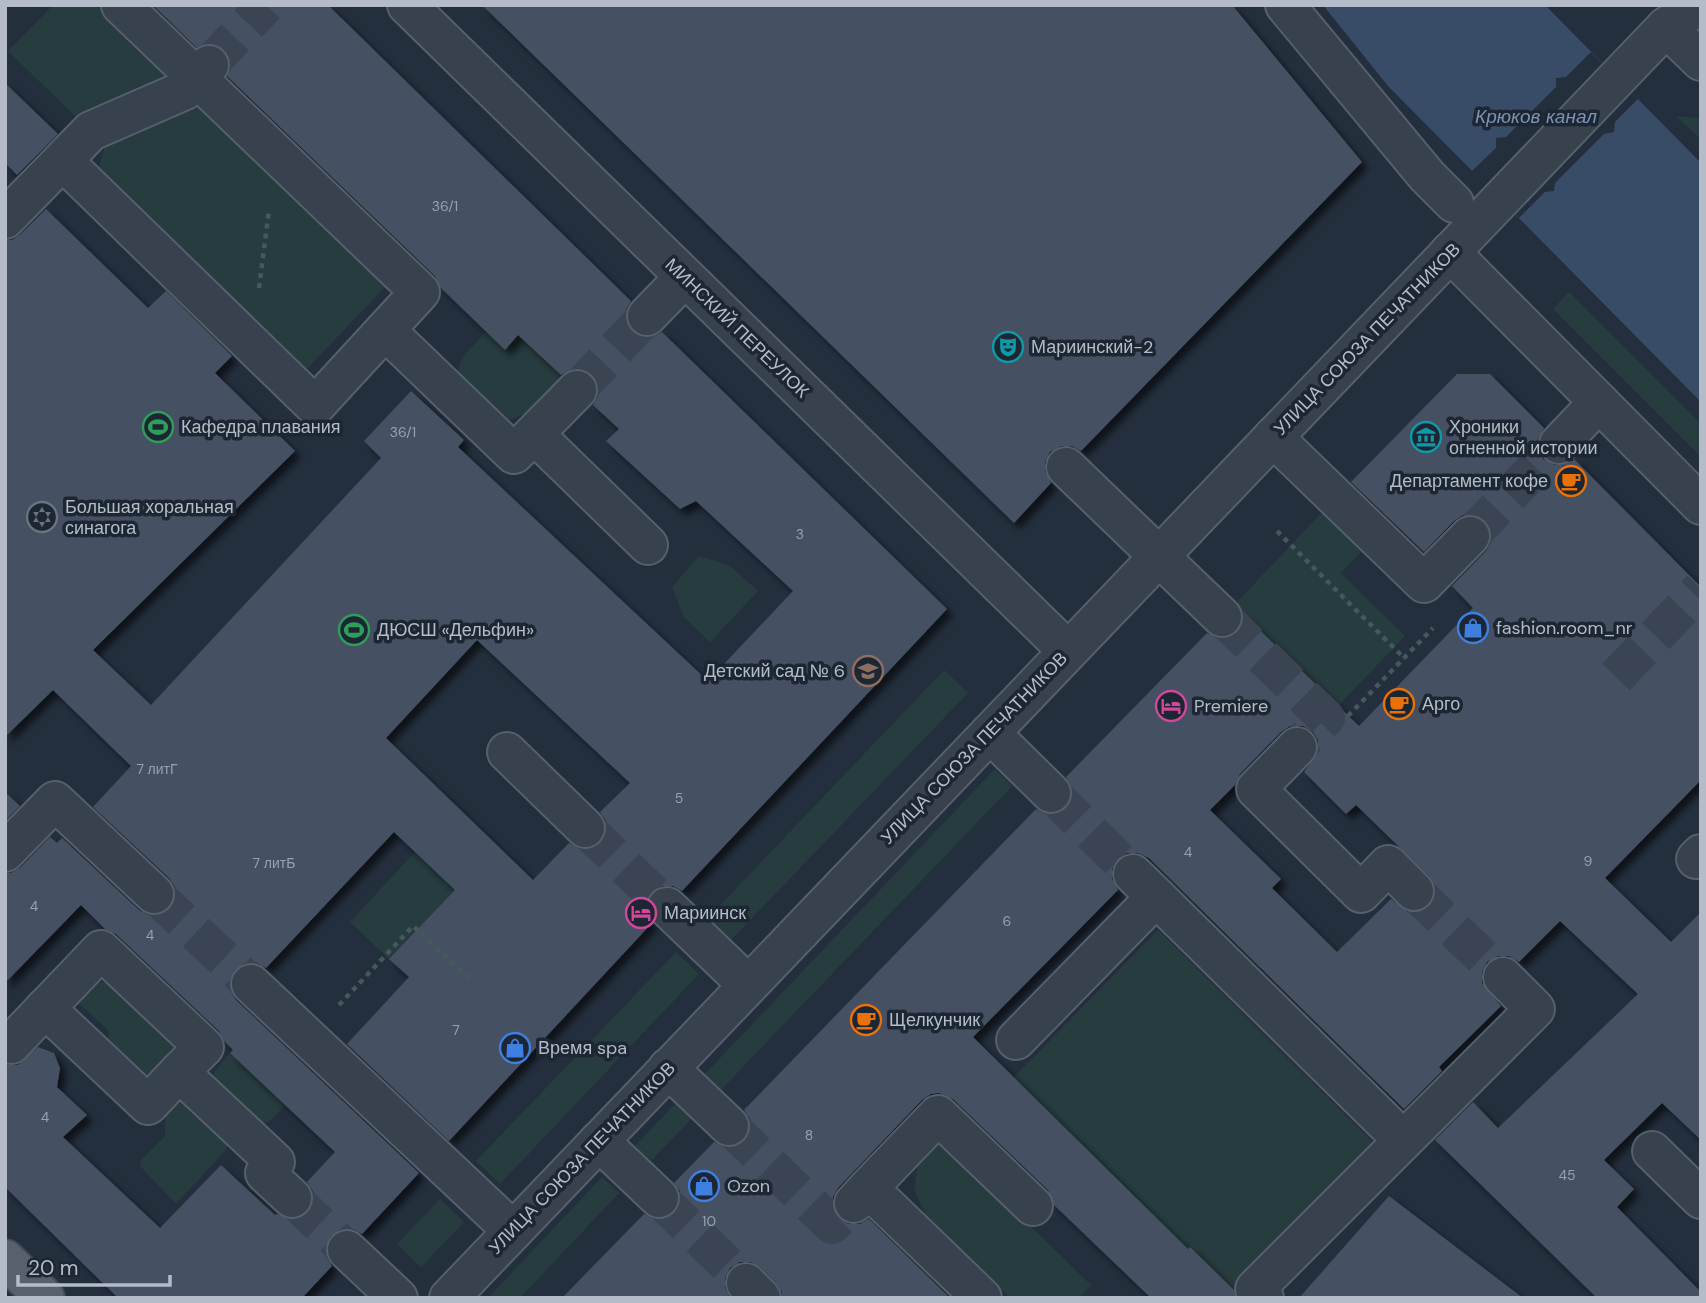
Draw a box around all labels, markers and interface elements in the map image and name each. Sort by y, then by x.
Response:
water label: Крюков канал [1475,104,1597,129]
house number: 36/1 [432,197,458,215]
street label: УЛИЦА СОЮЗА ПЕЧАТНИКОВ [1268,238,1466,440]
street label: МИНСКИЙ ПЕРЕУЛОК [660,253,814,403]
theatre icon: Мариинский-2 [991,330,1025,364]
place label: Мариинский-2 [1031,335,1153,359]
sports icon: Кафедра плавания [141,410,175,444]
place label: Кафедра плавания [181,415,341,439]
place label: Хроники огненной истории [1449,415,1598,460]
museum icon: Хроники огненной истории [1409,420,1443,454]
house number: 36/1 [390,423,416,441]
cafe icon: Департамент кофе [1554,464,1588,498]
place label: Департамент кофе [1390,469,1548,493]
place label: Большая хоральная синагога [65,495,234,540]
synagogue icon: Большая хоральная синагога [25,500,59,534]
house number: 3 [796,525,804,543]
shop icon: fashion.room_nr [1456,611,1490,645]
sports icon: ДЮСШ «Дельфин» [337,613,371,647]
place label: fashion.room_nr [1496,616,1633,640]
place label: ДЮСШ «Дельфин» [377,618,534,642]
street label: УЛИЦА СОЮЗА ПЕЧАТНИКОВ [875,647,1073,849]
school or university icon: Детский сад № 6 [851,654,885,688]
place label: Детский сад № 6 [704,659,845,683]
cafe icon: Арго [1382,687,1416,721]
hotel icon: Premiere [1154,689,1188,723]
place label: Арго [1422,692,1460,716]
place label: Premiere [1194,694,1268,718]
house number: 7 литГ [136,760,178,778]
house number: 5 [675,789,683,807]
house number: 4 [1184,843,1193,861]
house number: 9 [1584,852,1593,870]
house number: 7 литБ [253,854,295,872]
hotel icon: Мариинск [624,896,658,930]
house number: 4 [30,897,39,915]
place label: Мариинск [664,901,746,925]
house number: 6 [1003,912,1011,930]
house number: 4 [146,926,155,944]
cafe icon: Щелкунчик [849,1003,883,1037]
place label: Щелкунчик [889,1008,980,1032]
house number: 7 [452,1021,460,1039]
shop icon: Время spa [498,1031,532,1065]
place label: Время spa [538,1036,627,1060]
street label: УЛИЦА СОЮЗА ПЕЧАТНИКОВ [483,1057,681,1259]
house number: 4 [41,1108,50,1126]
house number: 8 [805,1126,813,1144]
house number: 45 [1558,1166,1576,1184]
shop icon: Ozon [687,1169,721,1203]
place label: Ozon [727,1174,770,1198]
house number: 10 [702,1212,716,1230]
scale bar [18,1244,170,1288]
text: 20 m [28,1254,79,1282]

